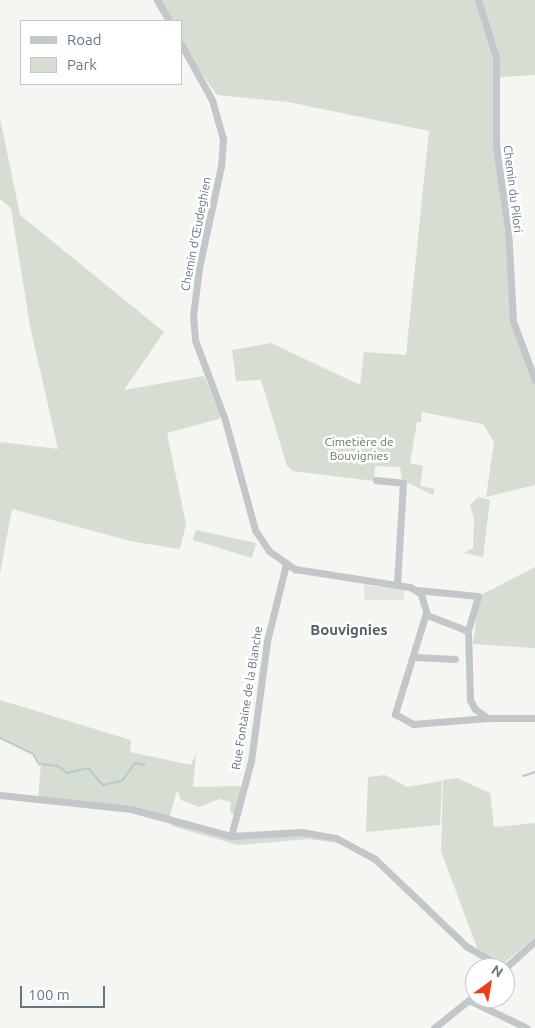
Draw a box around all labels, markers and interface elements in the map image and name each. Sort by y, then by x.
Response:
legend [20,20,182,85]
text: Road [67,31,102,48]
text: Park [67,56,97,73]
street label: Chemin du Pilori [500,144,526,234]
street label: Chemin d'Œudeghien [178,176,214,292]
park label: Cimetière de Bouvignies [324,435,394,463]
district label: Bouvignies [310,621,388,639]
street label: Rue Fontaine de la Blanche [229,625,265,771]
north arrow [465,958,515,1008]
text: N [489,962,506,981]
scale bar [22,976,108,1008]
text: 100 m [28,986,70,1003]

